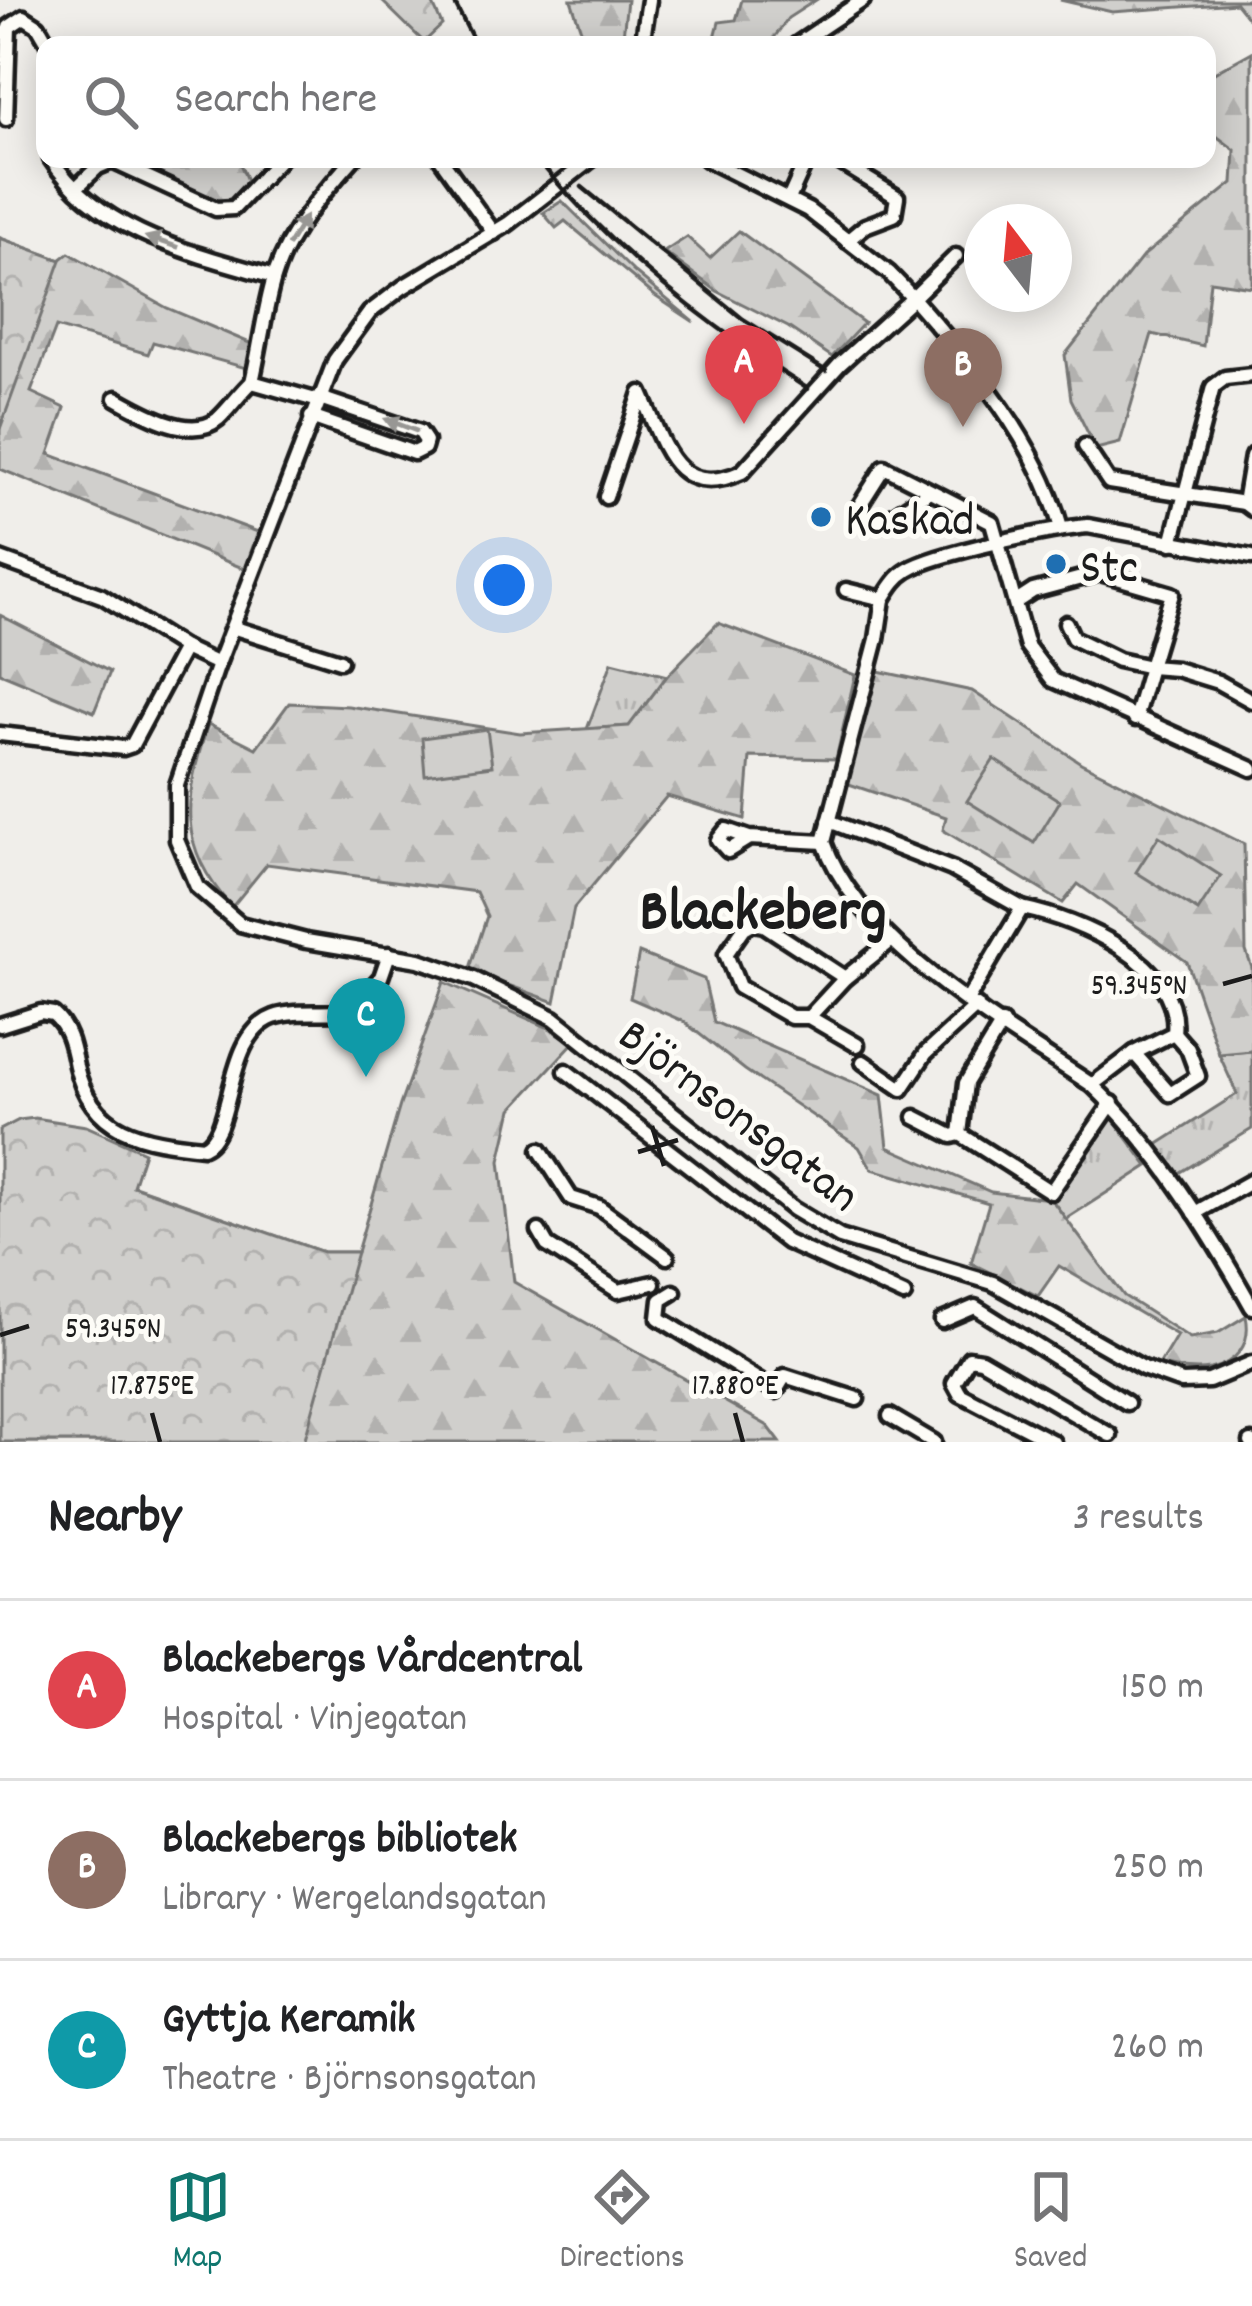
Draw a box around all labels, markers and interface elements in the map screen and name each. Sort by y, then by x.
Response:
search box [36,36,1216,168]
icon: search [78,69,144,135]
text: Search here [174,70,377,134]
north arrow [964,204,1072,312]
one-way arrow [286,214,307,248]
one-way arrow [144,231,180,250]
pin: A [705,325,783,424]
pin: B [924,328,1002,427]
one-way arrow [383,415,419,434]
place label: Kaskad [845,490,975,559]
marker: Kaskad [808,504,834,530]
place label: Stc [1080,537,1138,606]
marker: Stc [1043,551,1069,577]
your location [474,555,534,615]
district label: Blackeberg [640,873,886,959]
text: 59.345°N [1091,967,1187,1010]
pin: C [327,978,405,1077]
street label: Björnsonsgatan [601,1005,872,1233]
text: 59.345°N [65,1310,161,1353]
text: 17.875°E [110,1367,194,1410]
text: 17.880°E [692,1367,779,1410]
text: Nearby [48,1484,181,1556]
text: 3 results [1073,1493,1204,1548]
text: Blackebergs Vårdcentral [162,1630,582,1694]
text: A [76,1662,98,1717]
text: 150 m [1120,1662,1204,1717]
text: Hospital · Vinjegatan [162,1694,467,1749]
text: Blackebergs bibliotek [162,1810,517,1874]
text: B [78,1842,96,1897]
text: 250 m [1112,1842,1204,1897]
text: Library · Wergelandsgatan [162,1874,546,1929]
text: Gyttja Keramik [162,1990,415,2054]
text: C [77,2022,97,2077]
text: 260 m [1111,2022,1204,2077]
text: Theatre · Björnsonsgatan [162,2054,537,2109]
tab: Map [165,2164,231,2283]
tab: Directions [560,2164,685,2283]
tab: Saved [1014,2164,1087,2283]

